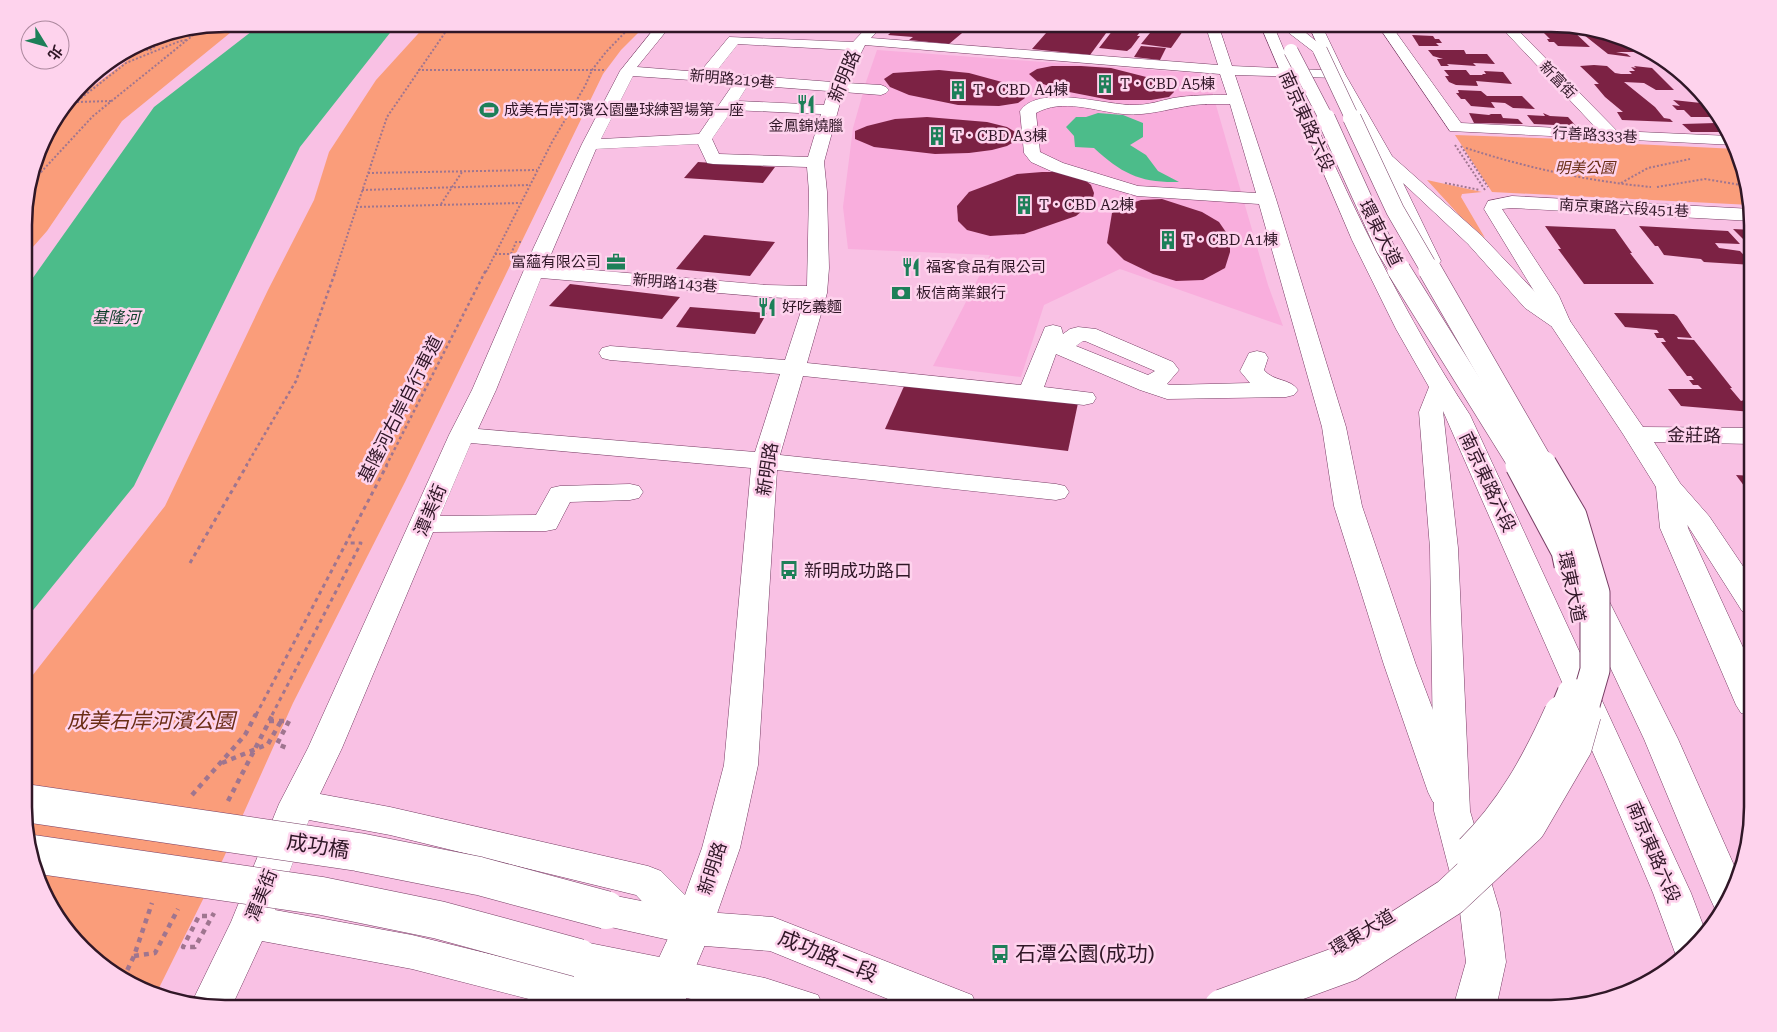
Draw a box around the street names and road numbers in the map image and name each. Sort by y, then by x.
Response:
street label: 新明路 [824,47,864,105]
street label: 新富街 [1536,58,1580,102]
street label: 新明路219巷 [689,66,775,92]
street label: 南京東路六段 [1275,67,1339,175]
street label: 行善路333巷 [1552,124,1638,146]
street label: 環東大道 [1355,196,1407,270]
street label: 南京東路六段451巷 [1559,196,1689,220]
street label: 新明路143巷 [632,270,718,296]
street label: 基隆河右岸自行車道 [354,332,446,486]
street label: 金莊路 [1667,424,1721,446]
street label: 南京東路六段 [1456,429,1520,535]
street label: 新明路 [752,441,782,497]
street label: 潭美街 [410,481,450,539]
street label: 環東大道 [1554,550,1590,624]
street label: 南京東路六段 [1623,798,1685,906]
street label: 成功橋 [285,829,351,863]
street label: 新明路 [694,839,730,897]
street label: 潭美街 [241,866,281,924]
street label: 環東大道 [1326,904,1398,960]
street label: 成功路二段 [775,925,881,987]

